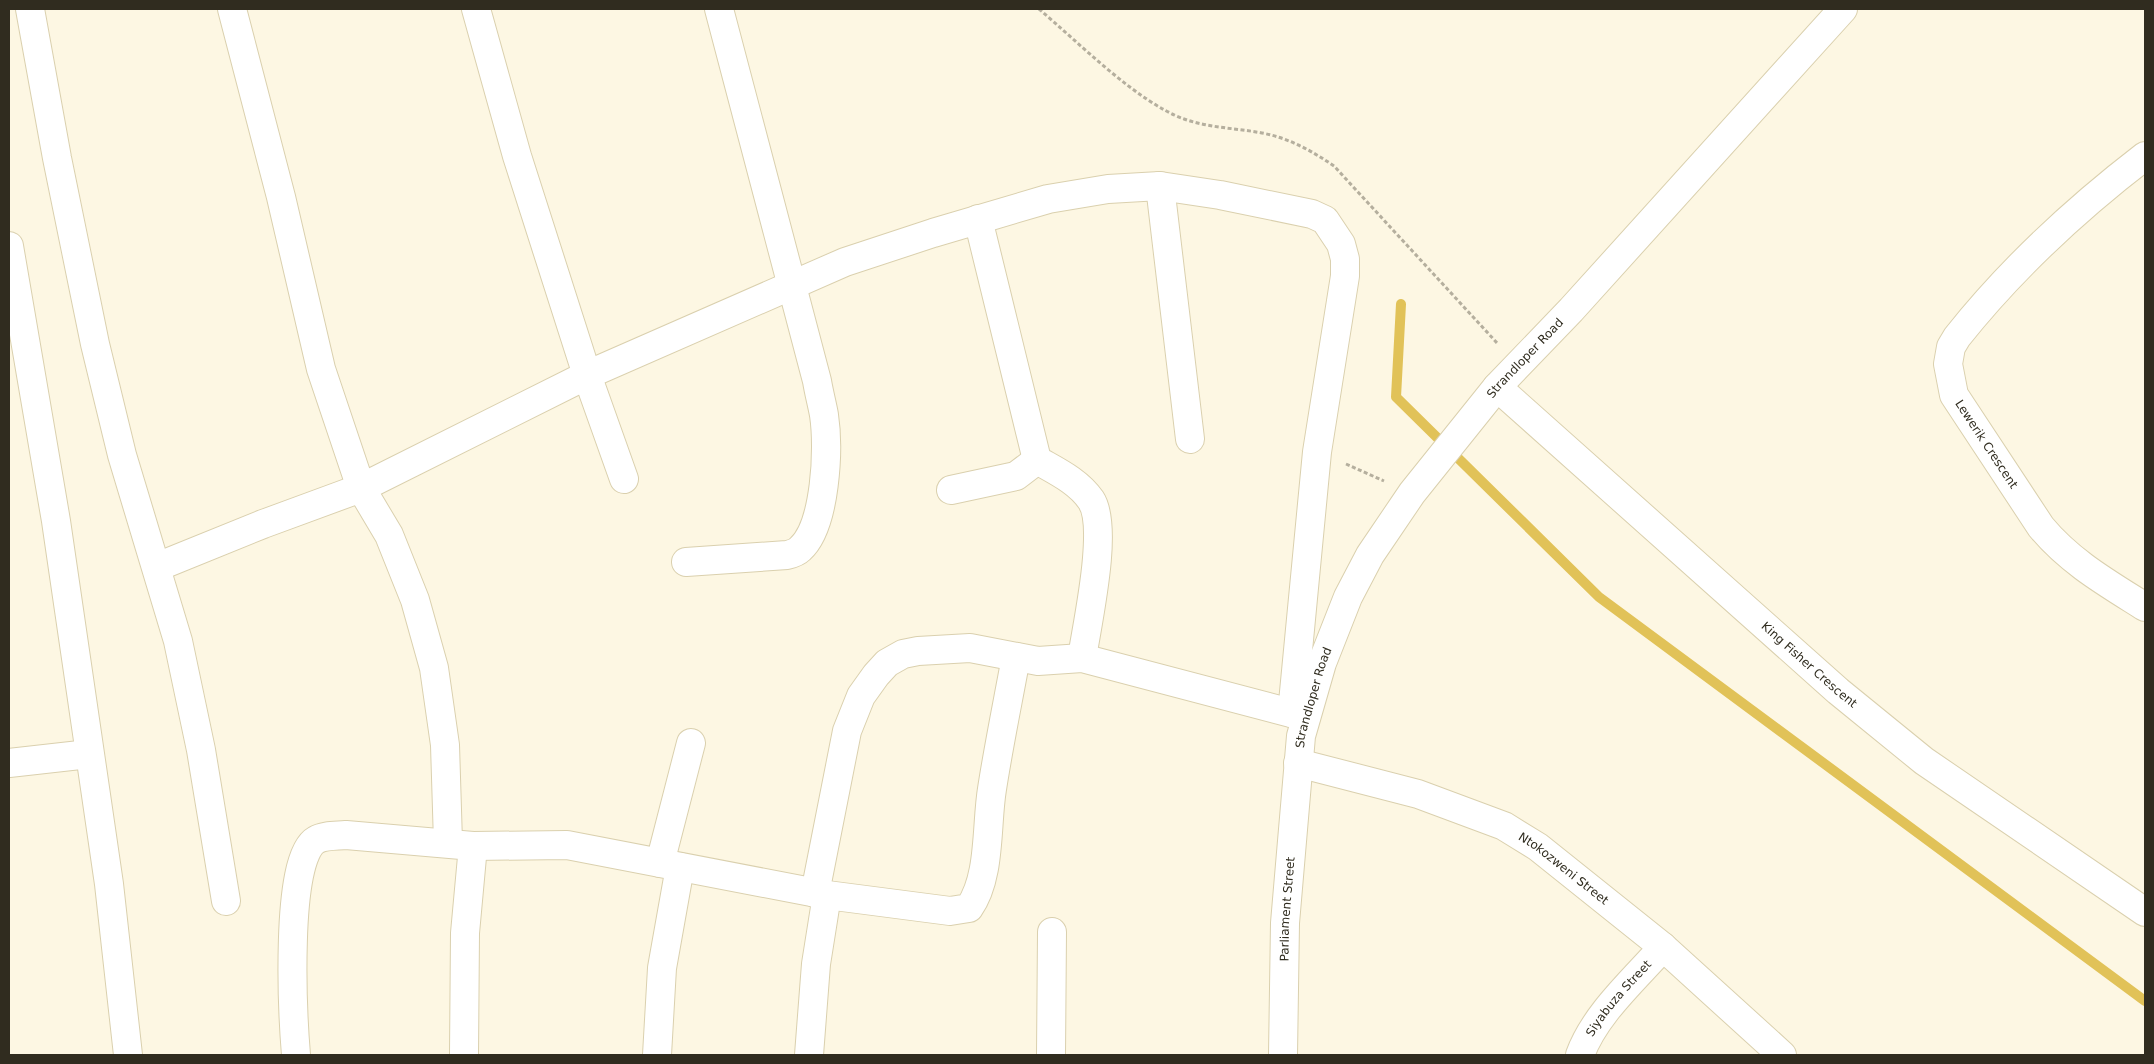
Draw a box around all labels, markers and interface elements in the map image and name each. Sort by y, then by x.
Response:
street label: Strandloper Road [1484,315,1566,401]
street label: Lewerik Crescent [1952,397,2021,491]
street label: King Fisher Crescent [1759,619,1860,711]
street label: Strandloper Road [1293,645,1335,748]
street label: Ntokozweni Street [1516,830,1611,908]
street label: Parliament Street [1277,856,1298,962]
street label: Siyabuza Street [1583,957,1654,1039]

